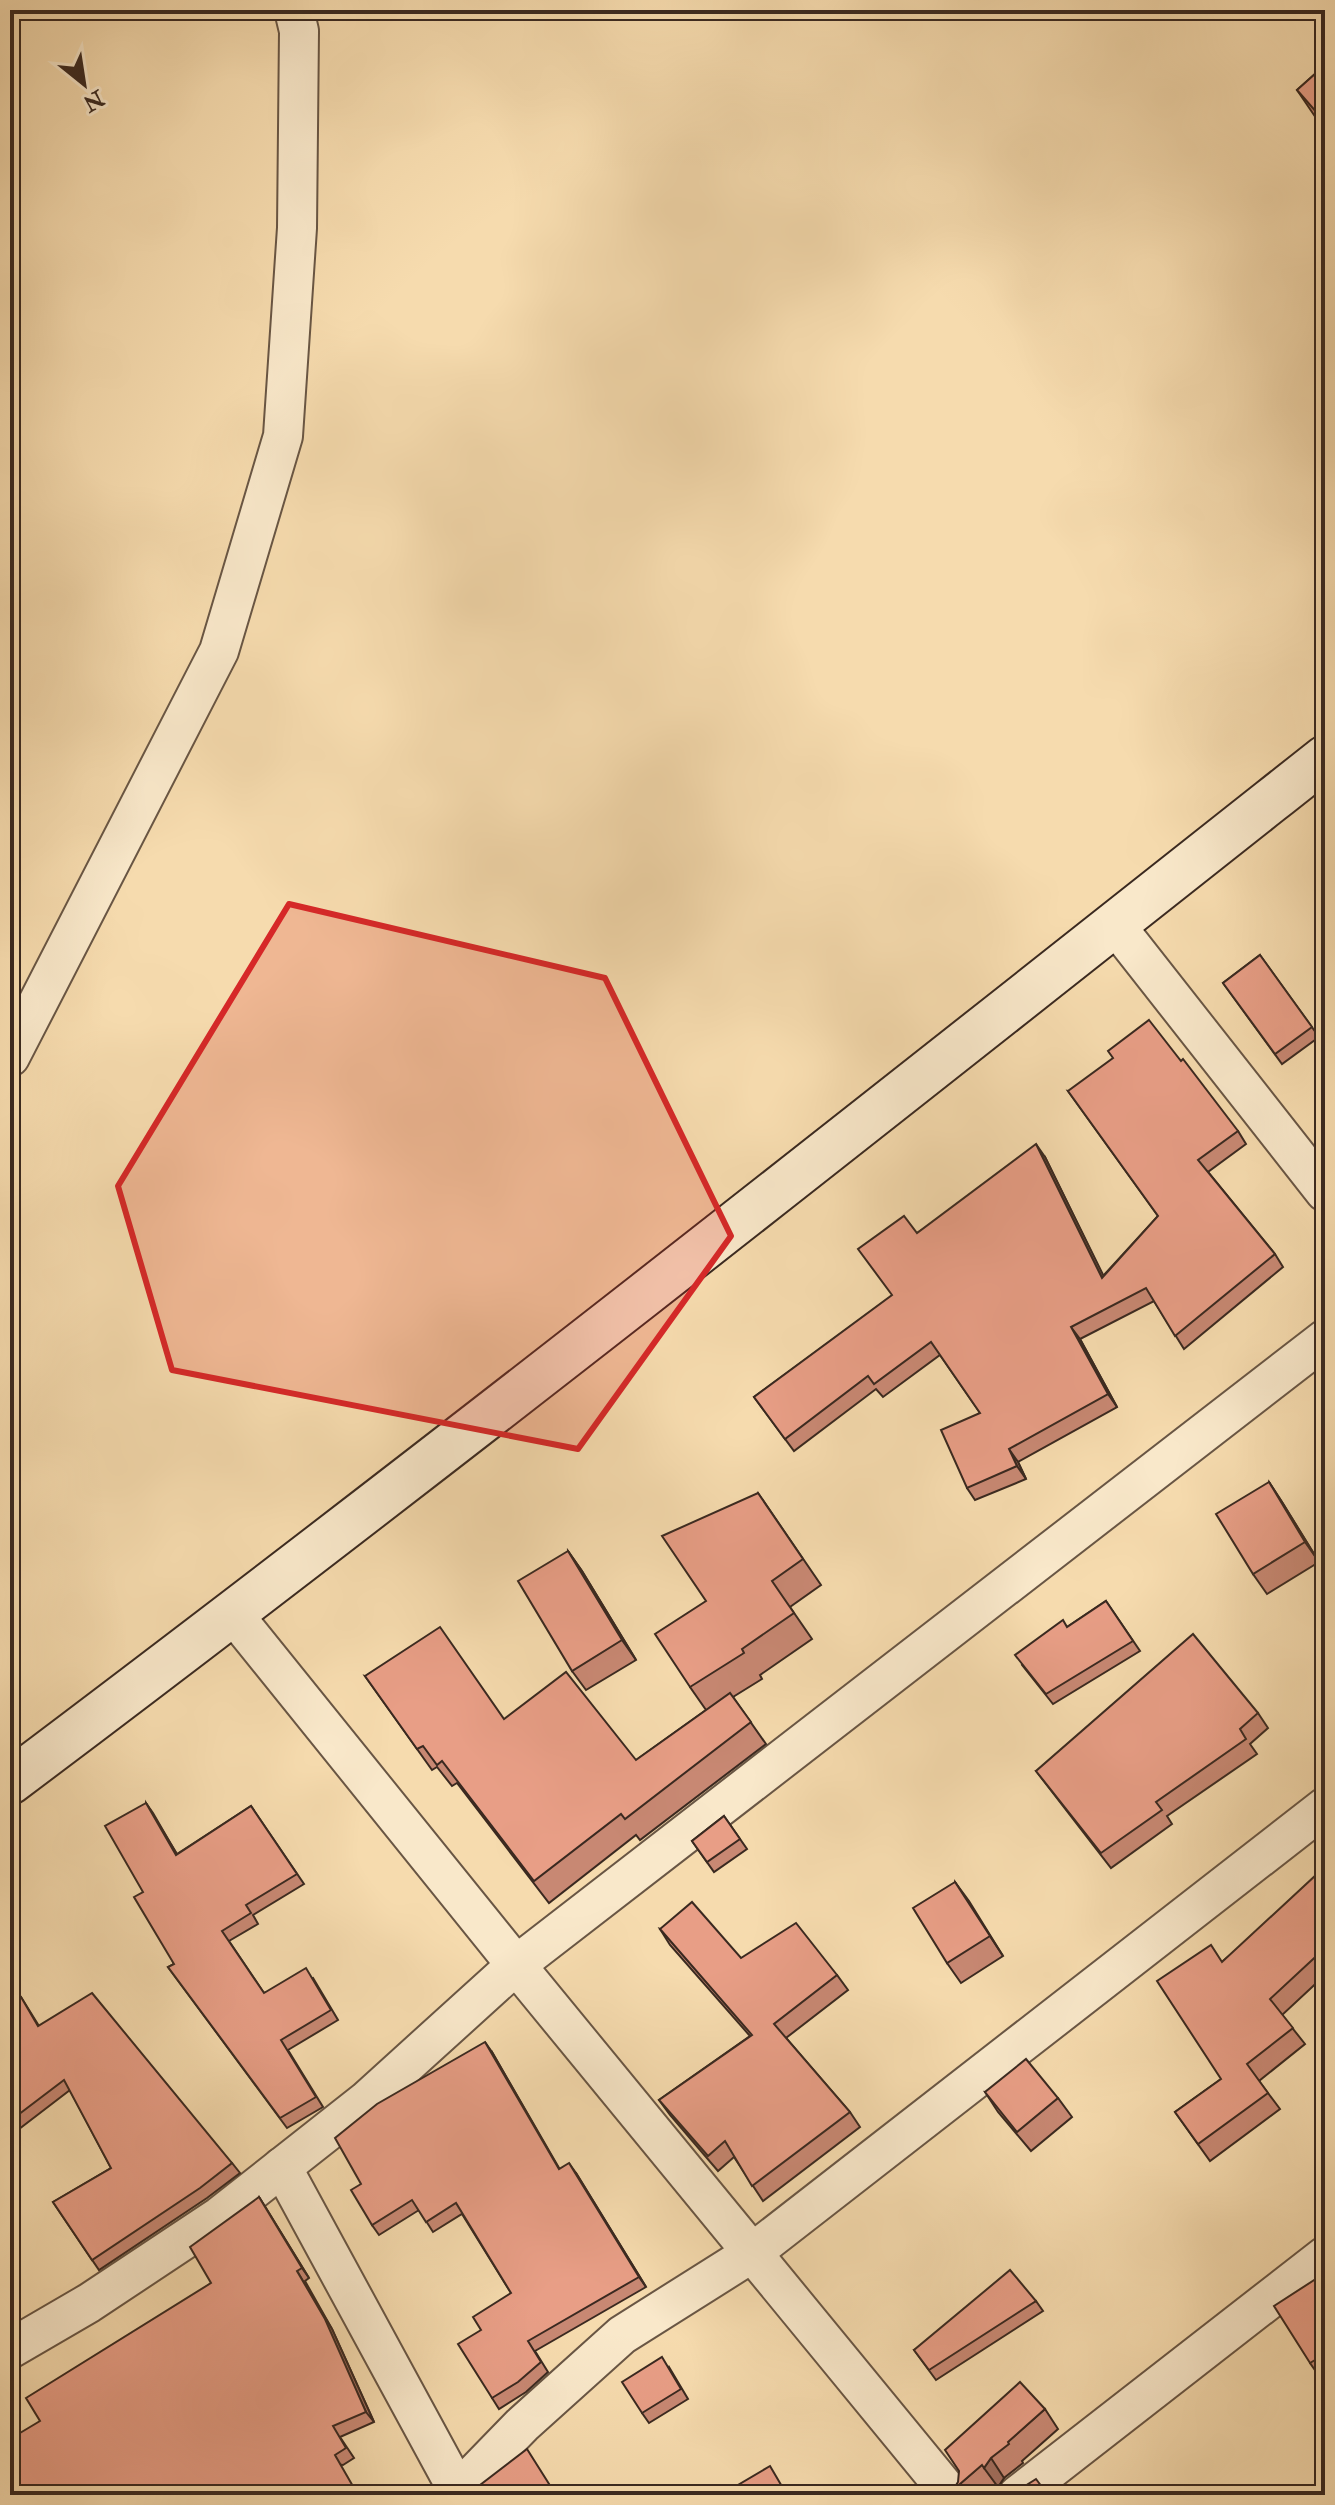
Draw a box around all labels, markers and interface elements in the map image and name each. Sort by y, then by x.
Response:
north arrow [44,44,124,124]
text: N [78,83,110,118]

